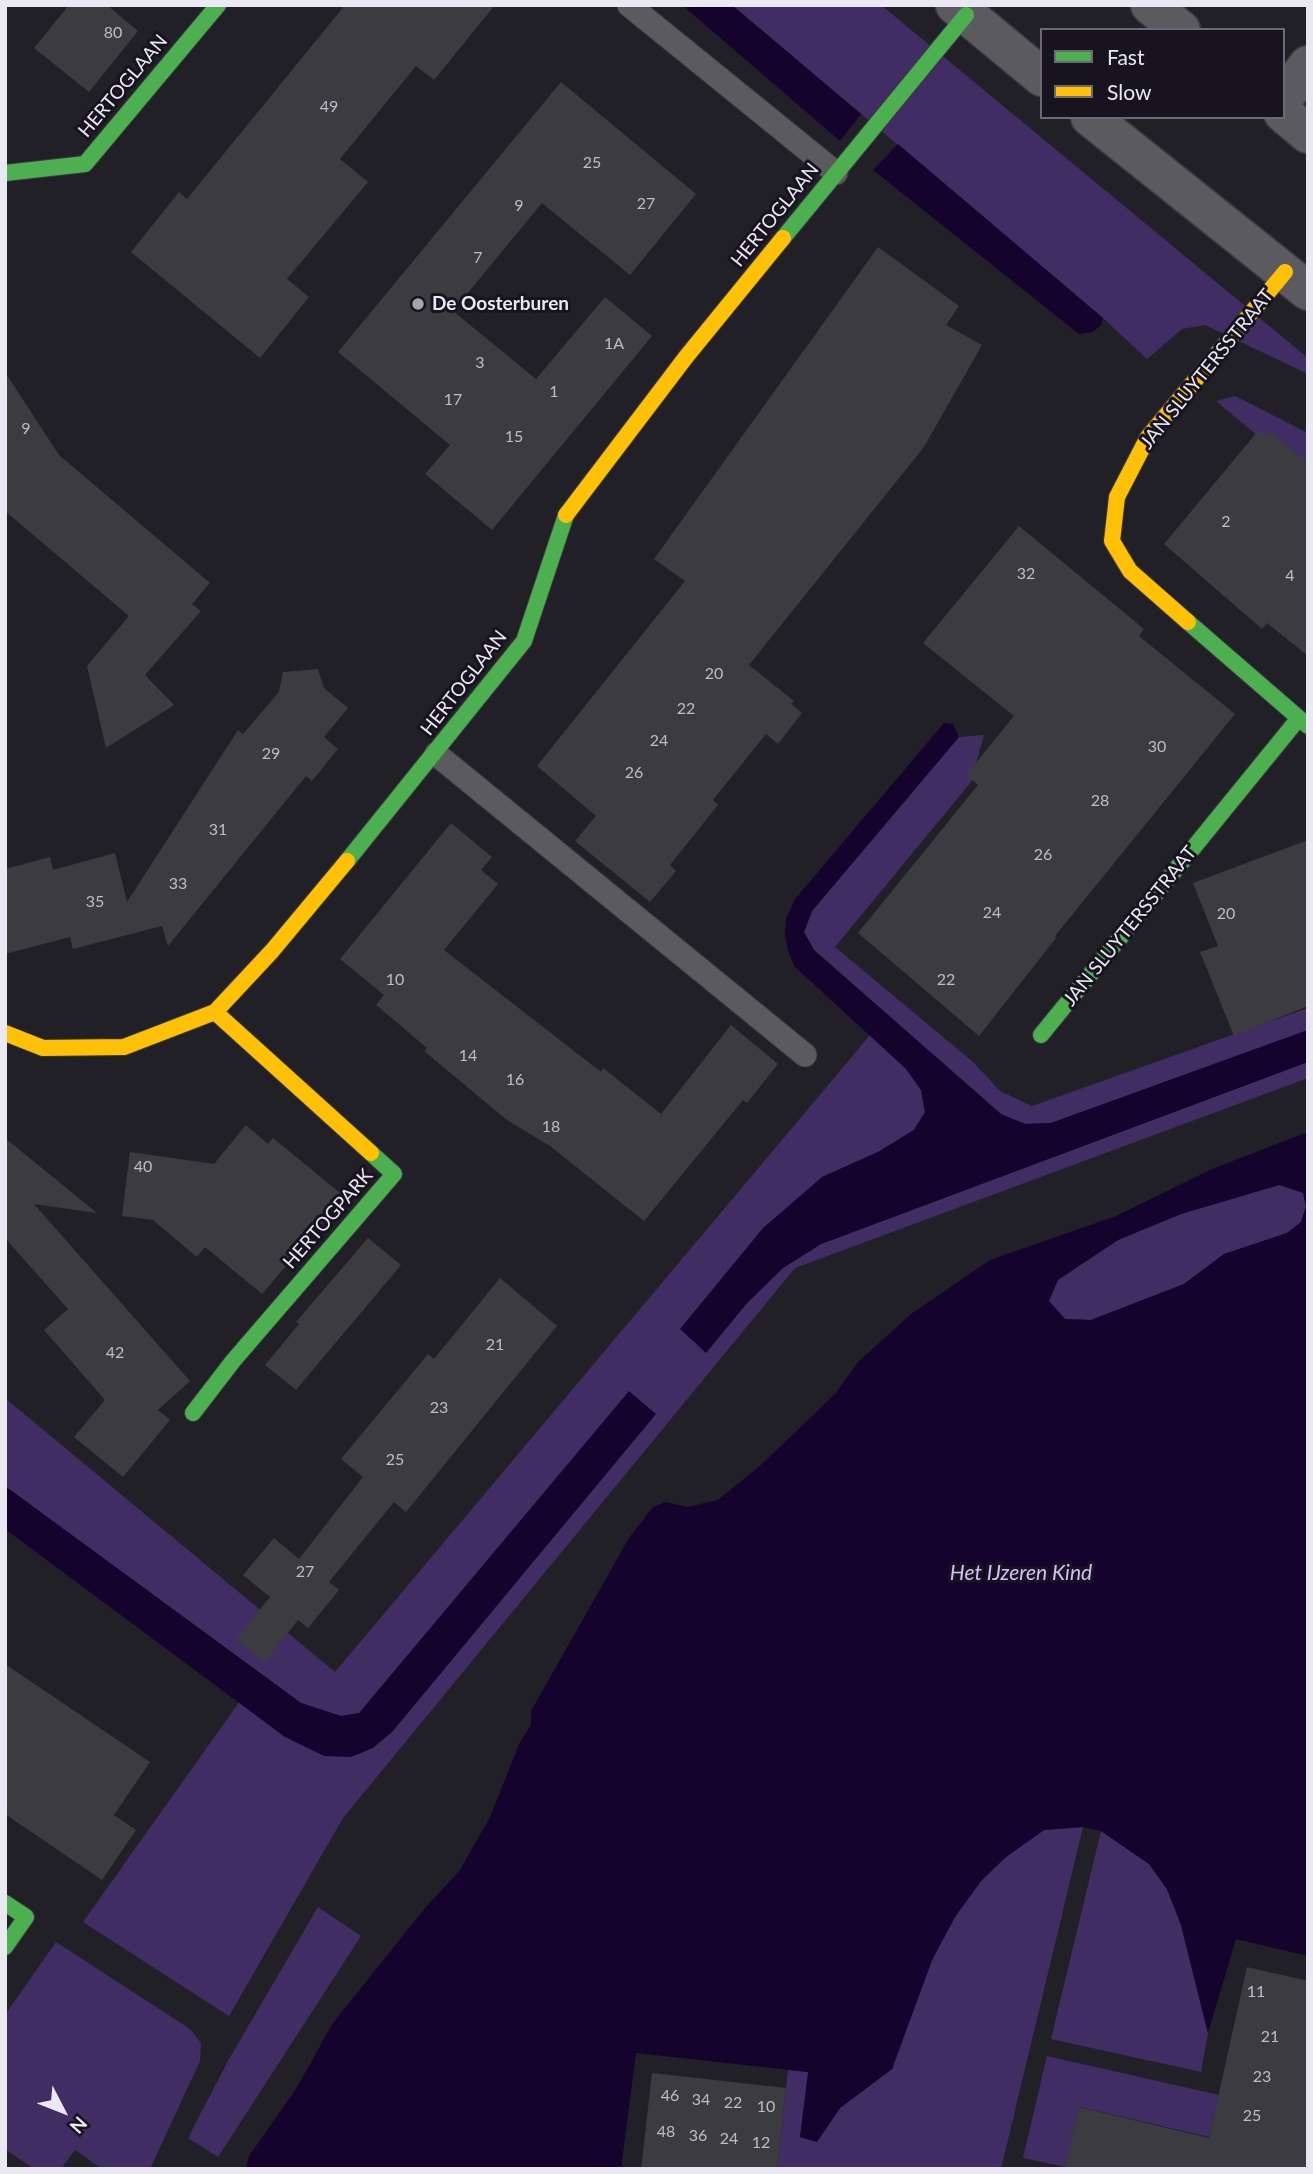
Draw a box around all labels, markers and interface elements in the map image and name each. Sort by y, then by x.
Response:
house number: 80 [104,23,122,43]
legend [1040,28,1285,119]
street label: HERTOGLAAN [74,30,172,142]
text: Fast [1107,44,1144,69]
text: Slow [1107,79,1151,104]
house number: 49 [320,97,338,117]
house number: 25 [583,153,601,173]
street label: HERTOGLAAN [726,159,824,271]
house number: 27 [637,194,655,214]
house number: 9 [514,196,524,216]
house number: 7 [473,248,483,268]
street label: JAN SLUYTERSSTRAAT [1136,285,1278,453]
place label: De Oosterburen [432,293,569,315]
marker: De Oosterburen [410,296,426,312]
house number: 1A [604,334,624,354]
house number: 3 [475,353,485,373]
house number: 1 [549,382,559,402]
house number: 17 [444,390,462,410]
house number: 9 [21,419,31,439]
house number: 15 [505,427,523,447]
house number: 2 [1221,512,1231,532]
house number: 32 [1017,564,1035,584]
house number: 4 [1285,566,1295,586]
street label: HERTOGLAAN [416,626,512,740]
house number: 20 [705,664,723,684]
house number: 22 [677,699,695,719]
house number: 24 [650,731,668,751]
house number: 30 [1148,737,1166,757]
house number: 29 [262,744,280,764]
house number: 26 [625,763,643,783]
house number: 28 [1091,791,1109,811]
house number: 31 [209,820,227,840]
street label: JAN SLUYTERSSTRAAT [1059,842,1201,1010]
house number: 26 [1034,845,1052,865]
house number: 33 [169,874,187,894]
house number: 35 [86,892,104,912]
house number: 24 [983,903,1001,923]
house number: 20 [1217,904,1235,924]
house number: 10 [386,970,404,990]
house number: 22 [937,970,955,990]
house number: 14 [459,1046,477,1066]
house number: 16 [506,1070,524,1090]
house number: 18 [542,1117,560,1137]
house number: 40 [134,1157,152,1177]
street label: HERTOGPARK [279,1165,377,1273]
house number: 21 [486,1335,504,1355]
house number: 42 [106,1343,124,1363]
house number: 23 [430,1398,448,1418]
house number: 25 [386,1450,404,1470]
water label: Het IJzeren Kind [950,1560,1092,1586]
house number: 27 [296,1562,314,1582]
house number: 11 [1247,1982,1265,2002]
house number: 21 [1261,2027,1279,2047]
house number: 23 [1253,2067,1271,2087]
north arrow [28,2076,98,2146]
house number: 46 [661,2086,679,2106]
house number: 34 [692,2090,710,2110]
house number: 22 [724,2093,742,2113]
house number: 10 [757,2097,775,2117]
house number: 25 [1243,2106,1261,2126]
text: N [66,2112,92,2139]
house number: 48 [657,2122,675,2142]
house number: 36 [689,2126,707,2146]
house number: 24 [720,2129,738,2149]
house number: 12 [752,2133,770,2153]

